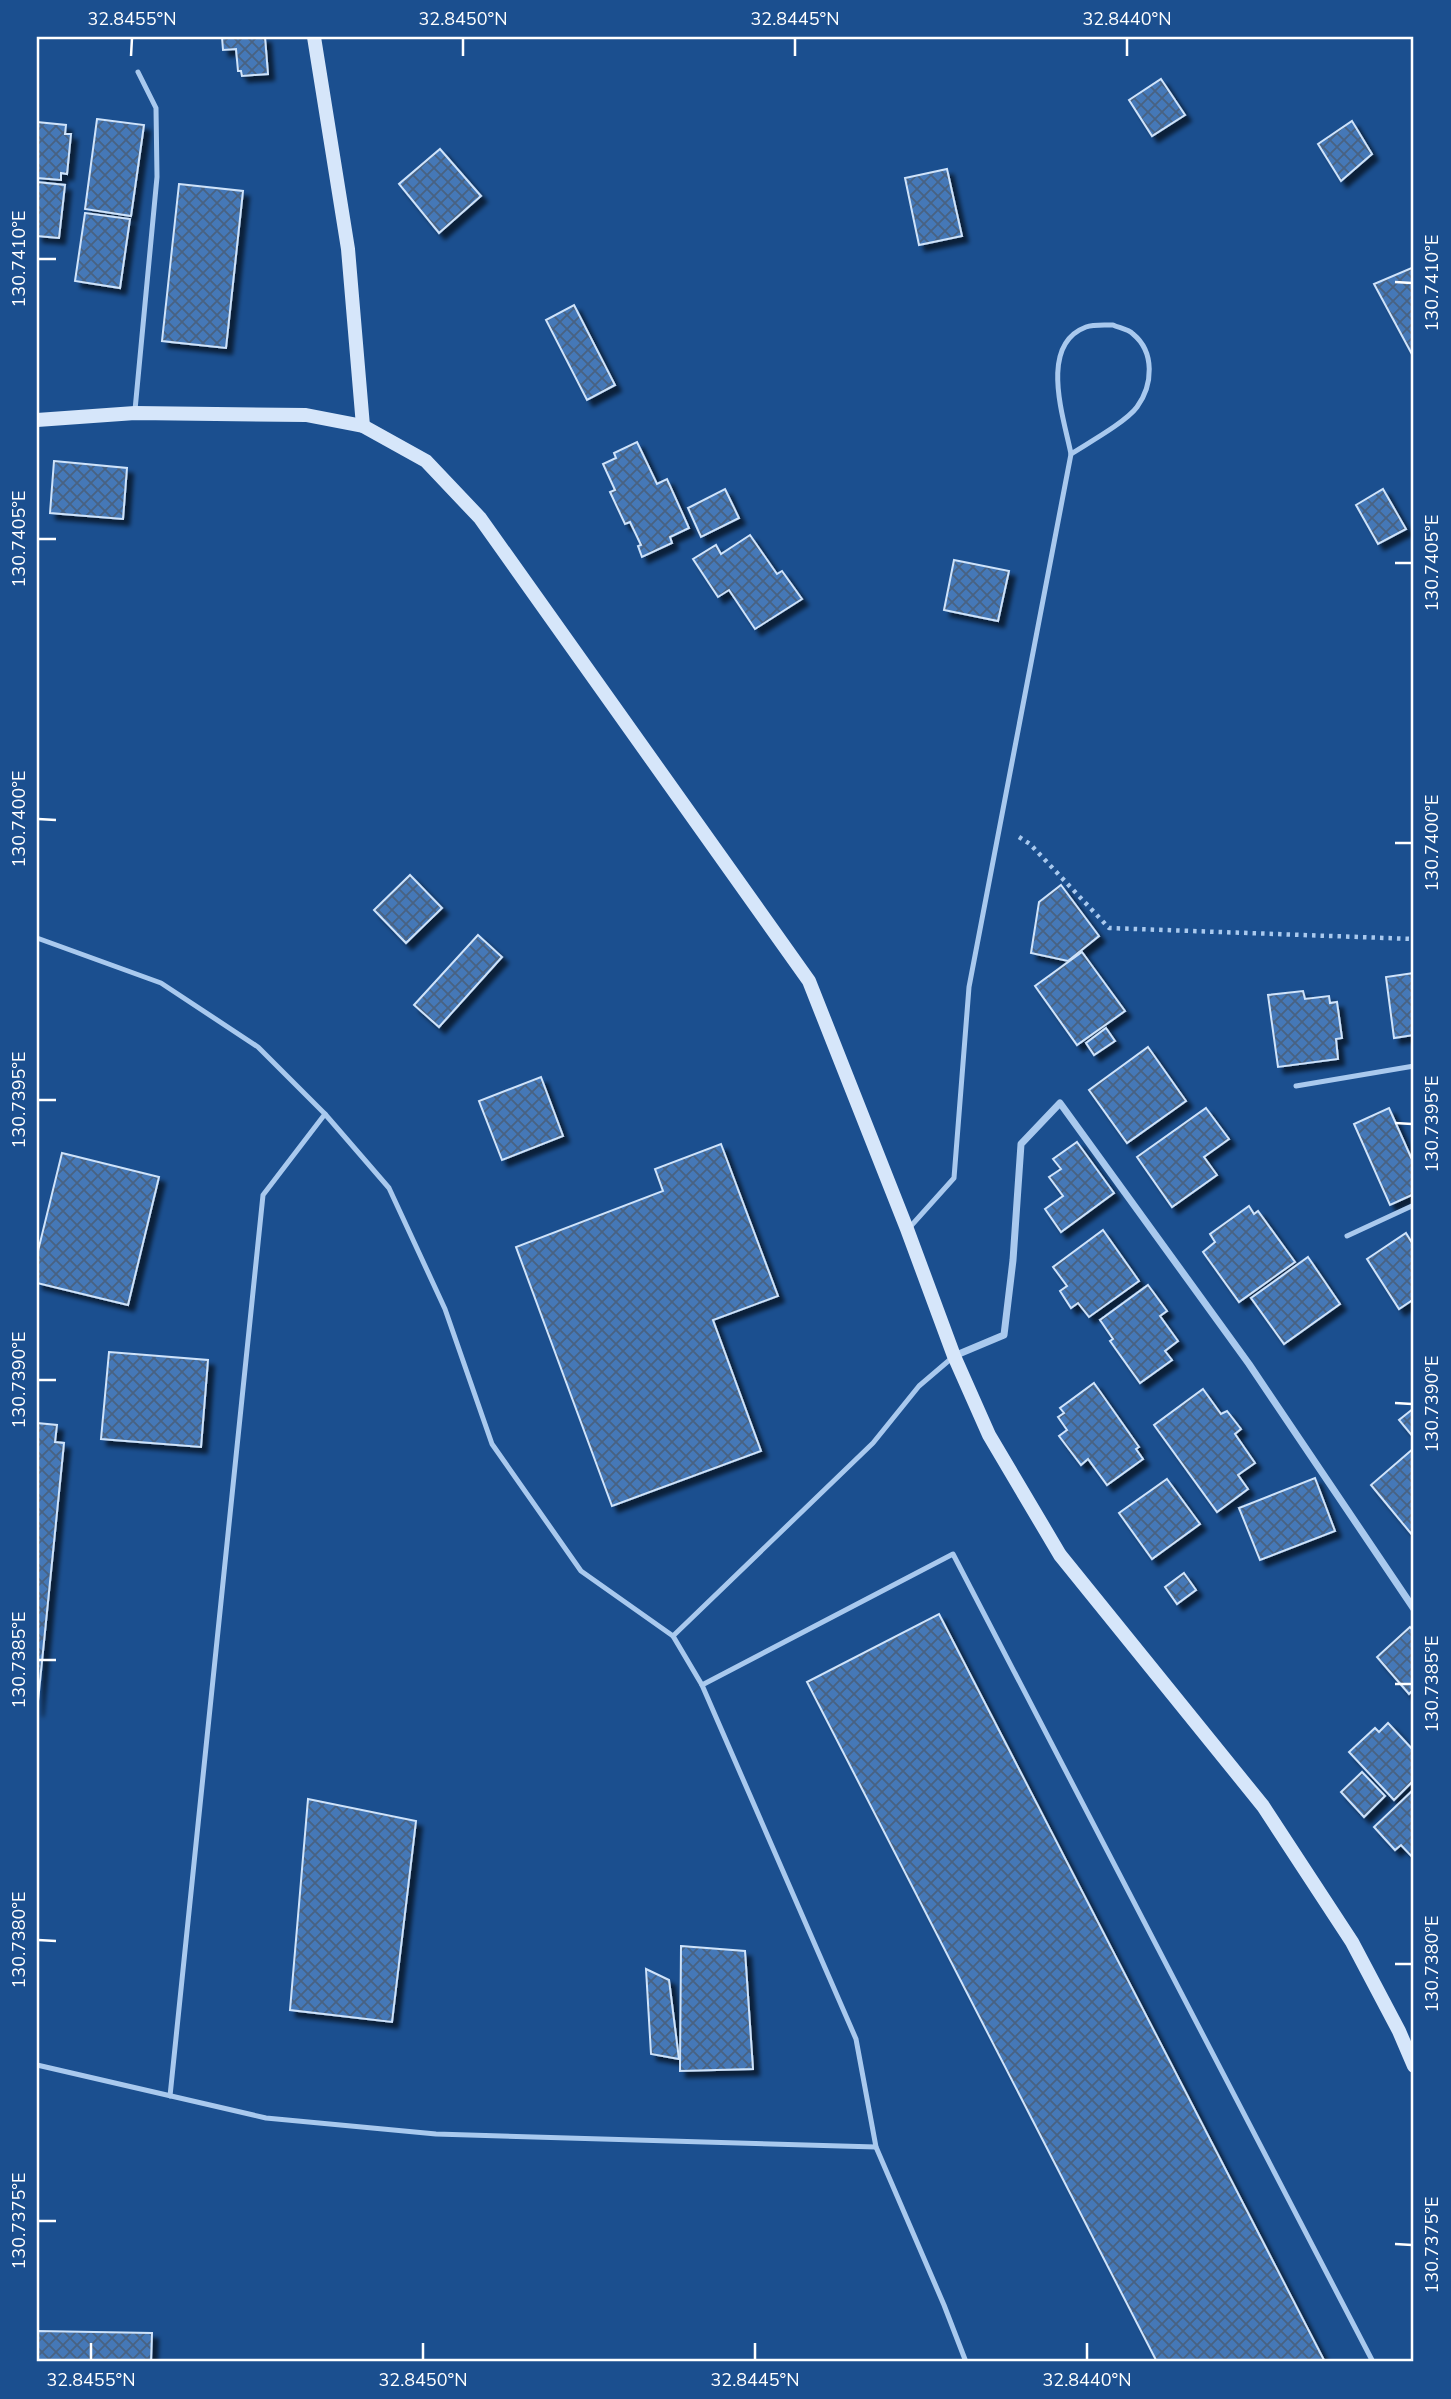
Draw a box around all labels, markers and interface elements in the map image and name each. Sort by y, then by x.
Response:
text: 32.8455°N [88,7,176,31]
text: 32.8450°N [419,7,507,31]
text: 32.8445°N [751,7,839,31]
text: 32.8440°N [1083,7,1171,31]
text: 130.7410°E [7,211,31,307]
text: 130.7410°E [1420,235,1444,331]
text: 130.7405°E [7,491,31,587]
text: 130.7405°E [1420,515,1444,611]
text: 130.7400°E [7,771,31,867]
text: 130.7400°E [1420,795,1444,891]
text: 130.7395°E [7,1052,31,1148]
text: 130.7395°E [1420,1076,1444,1172]
text: 130.7390°E [7,1332,31,1428]
text: 130.7390°E [1420,1356,1444,1452]
text: 130.7385°E [7,1612,31,1708]
text: 130.7385°E [1420,1636,1444,1732]
text: 130.7380°E [7,1892,31,1988]
text: 130.7380°E [1420,1916,1444,2012]
text: 130.7375°E [7,2173,31,2269]
text: 130.7375°E [1420,2197,1444,2293]
text: 32.8455°N [47,2368,135,2392]
text: 32.8450°N [379,2368,467,2392]
text: 32.8445°N [711,2368,799,2392]
text: 32.8440°N [1043,2368,1131,2392]

